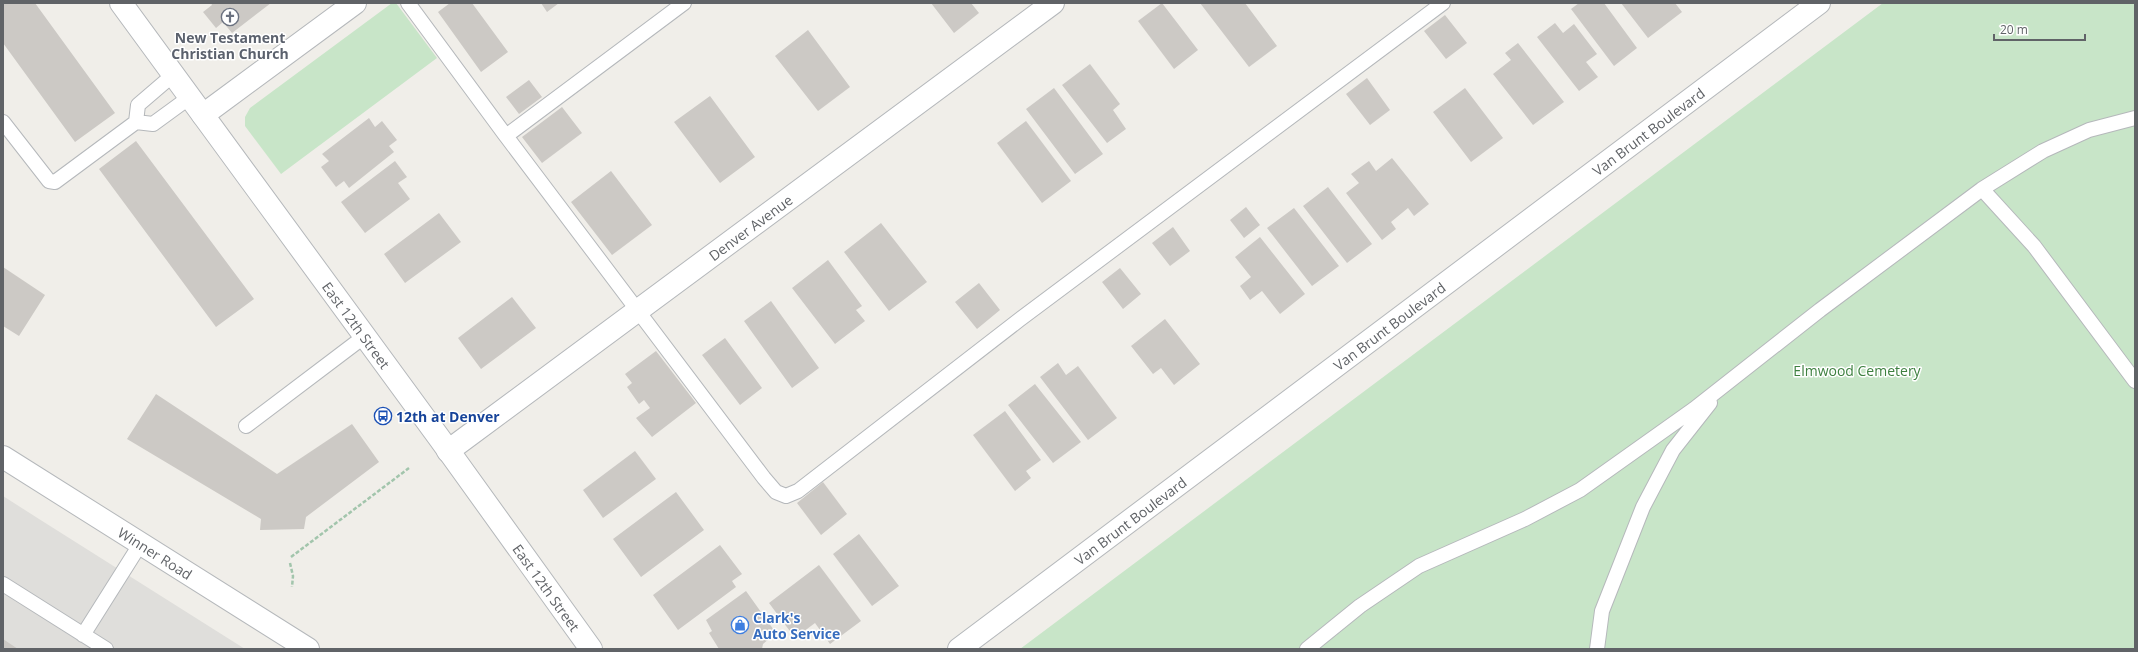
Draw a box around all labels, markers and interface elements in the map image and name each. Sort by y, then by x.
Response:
church icon: New Testament Christian Church [220,7,240,27]
scale bar [1994,16,2085,42]
text: 20 m [2000,21,2028,38]
place label: New Testament Christian Church [171,28,289,63]
street label: Van Brunt Boulevard [1588,83,1708,180]
street label: Denver Avenue [704,190,796,265]
street label: East 12th Street [318,278,395,372]
street label: Van Brunt Boulevard [1329,278,1449,374]
park label: Elmwood Cemetery [1793,361,1922,380]
bus stop icon: 12th at Denver [373,406,393,426]
place label: 12th at Denver [396,407,500,426]
street label: Van Brunt Boulevard [1070,472,1190,569]
street label: Winner Road [115,522,196,583]
street label: East 12th Street [509,540,585,635]
place label: Clark's Auto Service [753,608,840,643]
shop icon: Clark's Auto Service [730,615,750,635]

